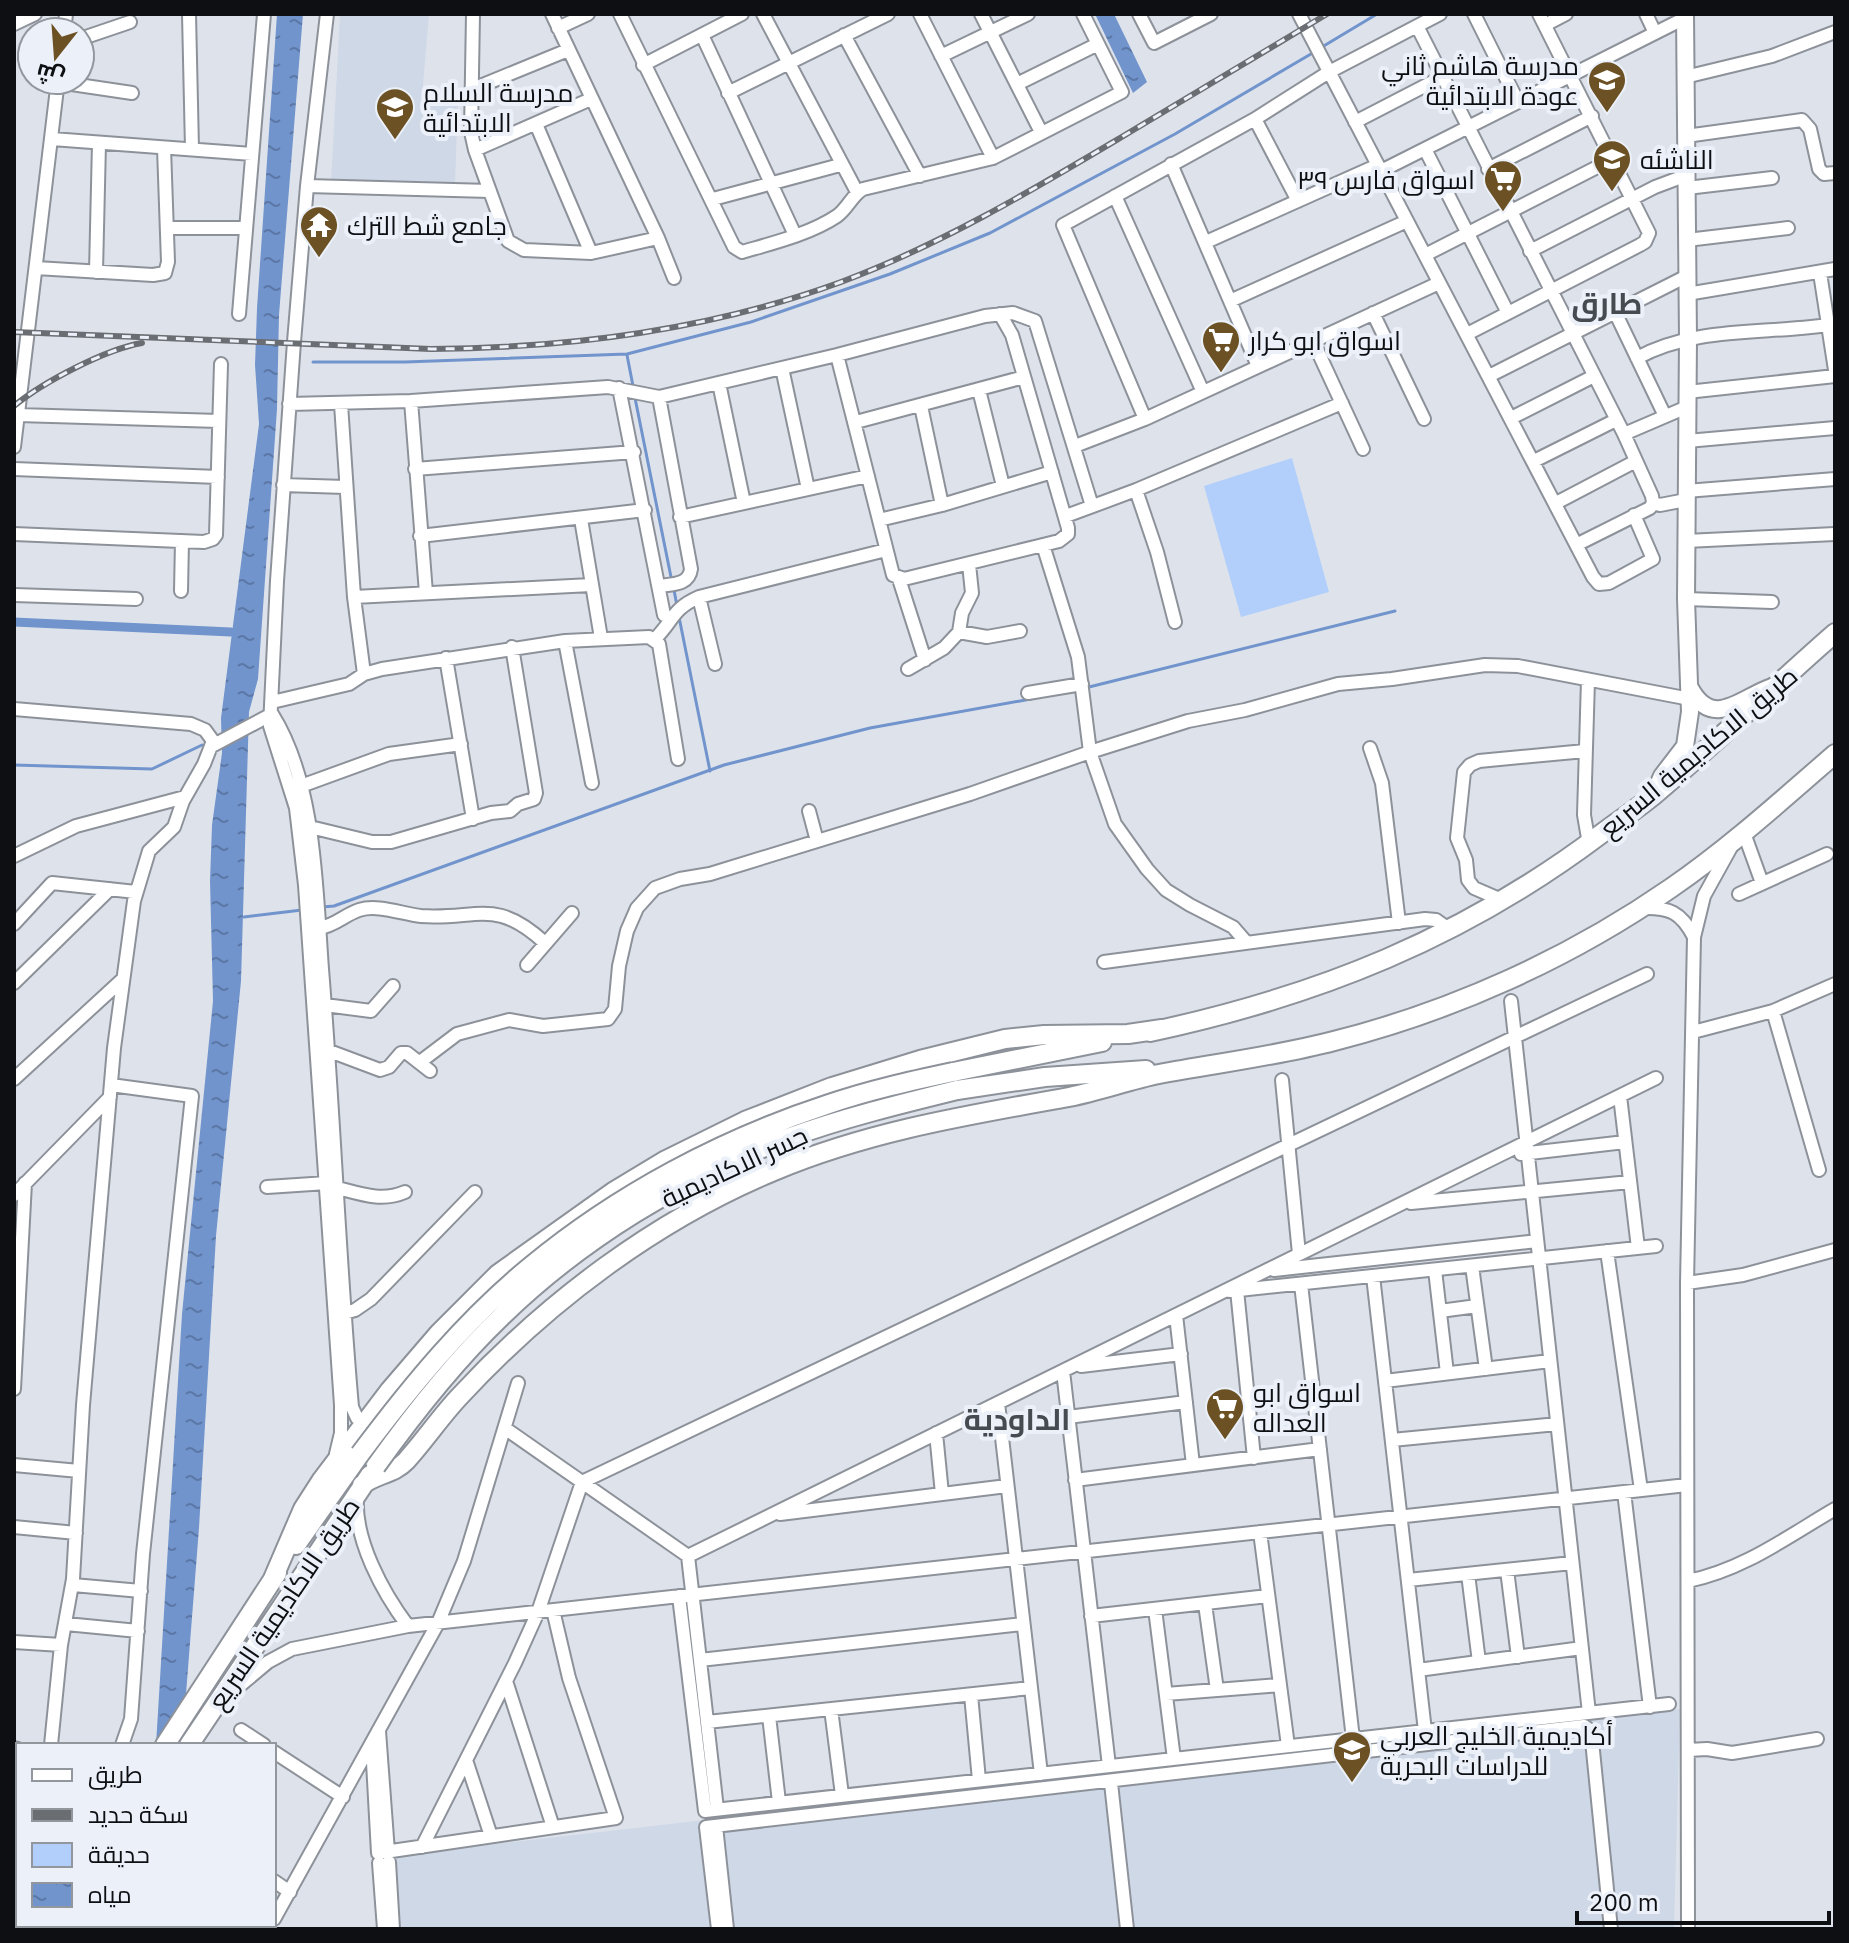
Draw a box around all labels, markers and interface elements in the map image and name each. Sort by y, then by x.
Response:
north arrow [16,16,96,96]
place label: مدرسة هاشم ثاني عودة الابتدائية [1381,48,1579,112]
text: ش [32,58,68,94]
school or university icon: مدرسة هاشم ثاني عودة الابتدائية [1586,59,1628,114]
place label: مدرسة السلام الابتدائية [423,75,573,139]
school or university icon: مدرسة السلام الابتدائية [374,86,416,141]
school or university icon: الناشئه [1591,138,1633,193]
place label: الناشئه [1640,142,1714,176]
supermarket icon: اسواق فارس ٣٩ [1482,158,1524,213]
place label: اسواق فارس ٣٩ [1297,162,1475,196]
temple icon: جامع شط الترك [298,204,340,259]
place label: جامع شط الترك [347,208,507,243]
district label: طارق [1572,283,1642,322]
supermarket icon: اسواق ابو كرار [1200,319,1242,374]
place label: اسواق ابو كرار [1247,323,1401,357]
street label: طريق الاكاديمية السريع [1592,658,1805,845]
street label: جسر الاكاديمية [655,1117,813,1215]
place label: اسواق ابو العداله [1253,1375,1361,1439]
supermarket icon: اسواق ابو العداله [1204,1386,1246,1441]
district label: الداودية [964,1399,1070,1438]
street label: طريق الاكاديمية السريع [199,1491,367,1716]
place label: أكاديمية الخليج العربي للدراسات البحرية [1380,1718,1613,1782]
school or university icon: أكاديمية الخليج العربي للدراسات البحرية [1331,1729,1373,1784]
legend [16,1743,276,1927]
text: طريق [88,1758,143,1790]
text: سكة حديد [88,1798,189,1830]
text: حديقة [88,1838,150,1870]
scale bar [1577,1875,1829,1925]
text: مياه [88,1878,132,1910]
text: 200 m [1589,1886,1659,1918]

